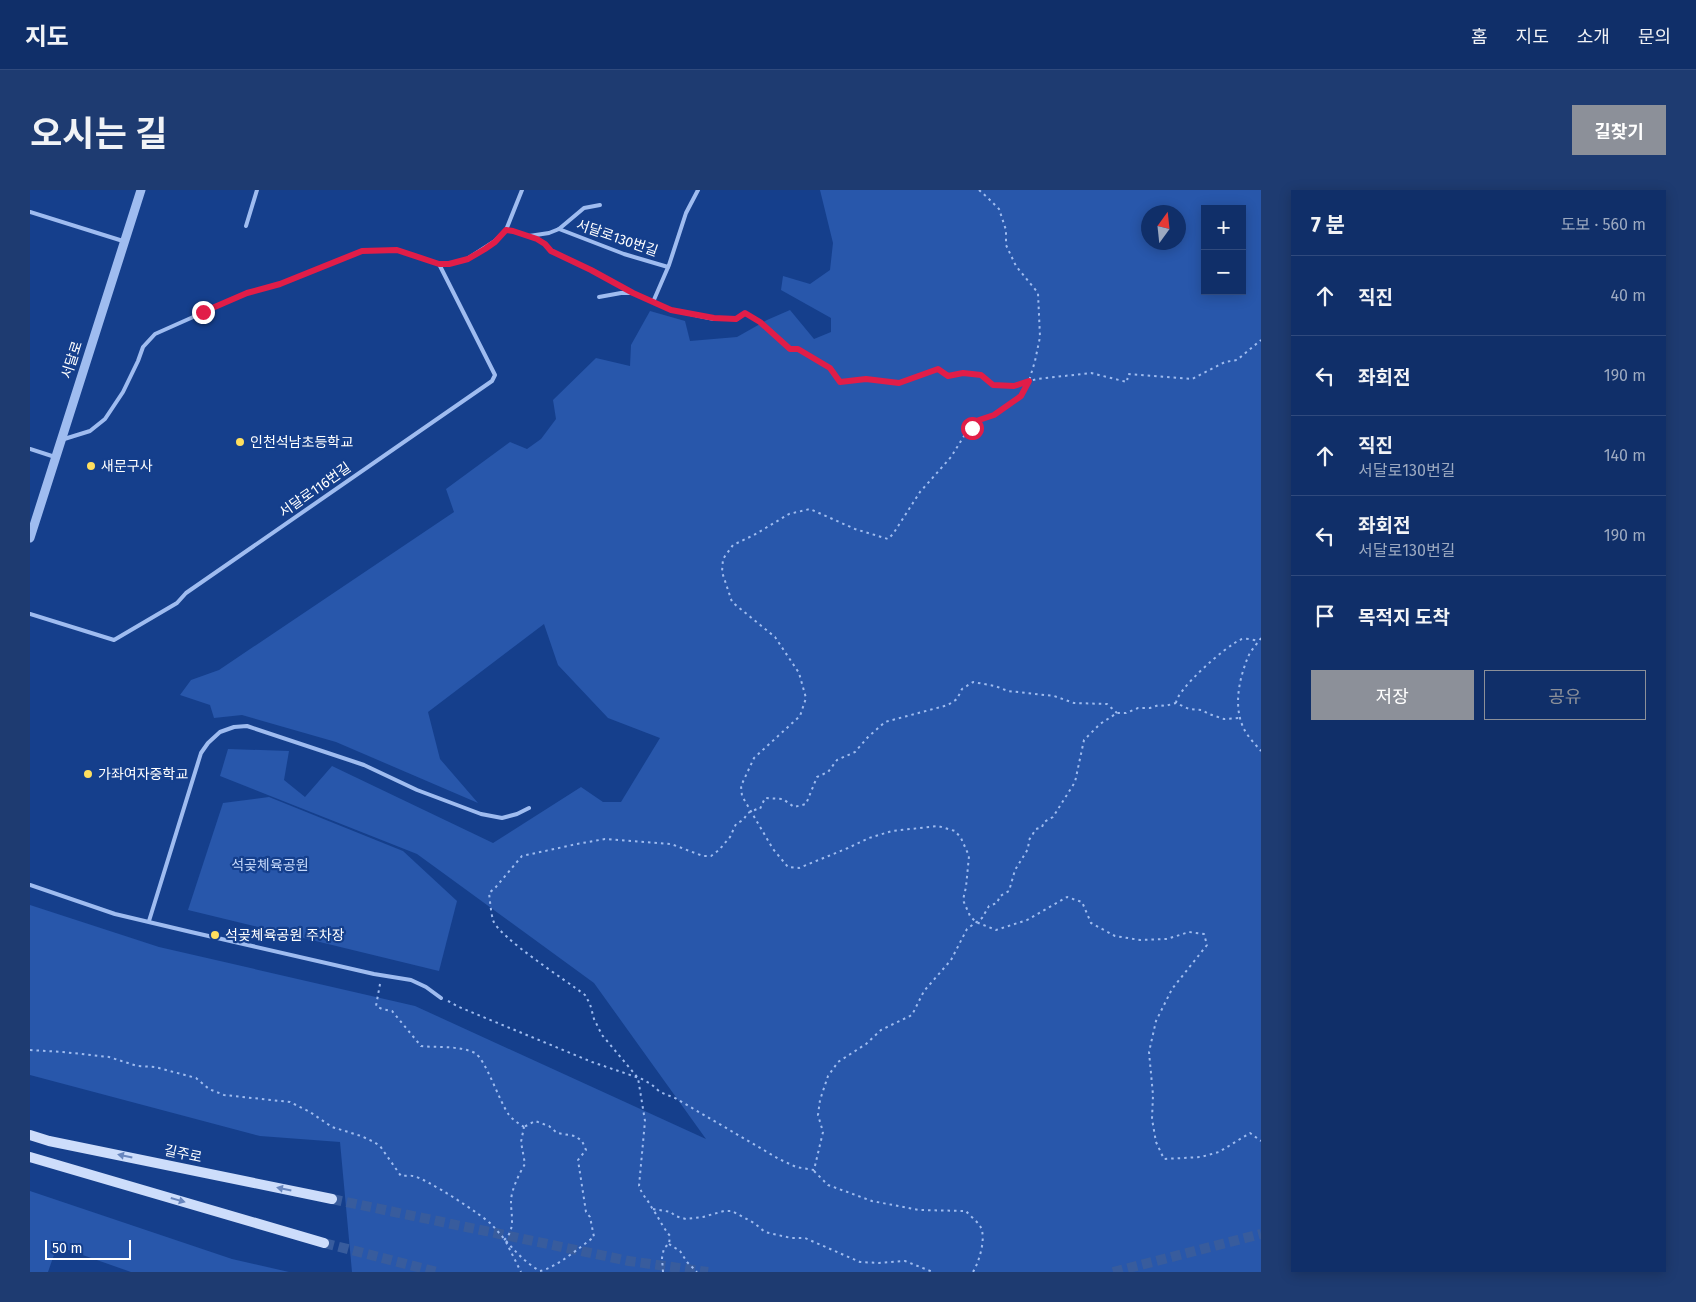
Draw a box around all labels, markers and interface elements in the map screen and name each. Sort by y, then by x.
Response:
text: 지도 [25,23,69,51]
text: 홈 [1471,26,1488,48]
text: 지도 [1516,26,1549,48]
text: 소개 [1577,26,1610,48]
text: 문의 [1638,26,1671,48]
button: 길찾기 [1572,105,1666,155]
text: 오시는 길 [30,113,167,155]
north arrow [1141,205,1186,250]
map controls [1201,205,1246,295]
button: + [1201,205,1246,250]
text: 7 분 [1311,212,1345,238]
text: 도보 · 560 m [1561,215,1646,234]
street label: 서달로130번길 [574,216,660,260]
button: − [1201,250,1246,295]
icon: ahead [1311,282,1339,310]
text: 직진 [1358,286,1393,309]
text: 40 m [1611,286,1646,305]
route end [192,301,215,324]
street label: 서달로 [58,339,86,381]
icon: left [1311,362,1339,390]
text: 좌회전 [1358,366,1410,389]
text: 190 m [1604,366,1646,385]
route start [961,417,984,440]
place label: 인천석남초등학교 [250,434,353,451]
text: 직진 [1358,434,1393,457]
marker: 인천석남초등학교 [234,436,246,448]
icon: ahead [1311,442,1339,470]
text: 140 m [1604,446,1646,465]
place label: 새문구사 [101,458,153,475]
street label: 서달로116번길 [276,459,354,521]
marker: 새문구사 [85,460,97,472]
text: 서달로130번길 [1358,461,1455,480]
text: 좌회전 [1358,514,1410,537]
icon: left [1311,522,1339,550]
text: 190 m [1604,526,1646,545]
text: 서달로130번길 [1358,541,1455,560]
icon: arrive [1311,602,1339,630]
text: 목적지 도착 [1358,606,1450,629]
button: 저장 [1311,670,1474,720]
button: 공유 [1484,670,1646,720]
place label: 가좌여자중학교 [98,766,188,783]
marker: 가좌여자중학교 [82,768,94,780]
park label: 석곶체육공원 [231,857,309,874]
place label: 석곶체육공원 주차장 [225,927,345,944]
marker: 석곶체육공원 주차장 [209,929,221,941]
street label: 길주로 [162,1142,204,1166]
one-way arrow [116,1152,132,1160]
one-way arrow [276,1185,291,1193]
one-way arrow [170,1197,185,1205]
scale bar [45,1237,131,1260]
text: 50 m [52,1240,83,1257]

